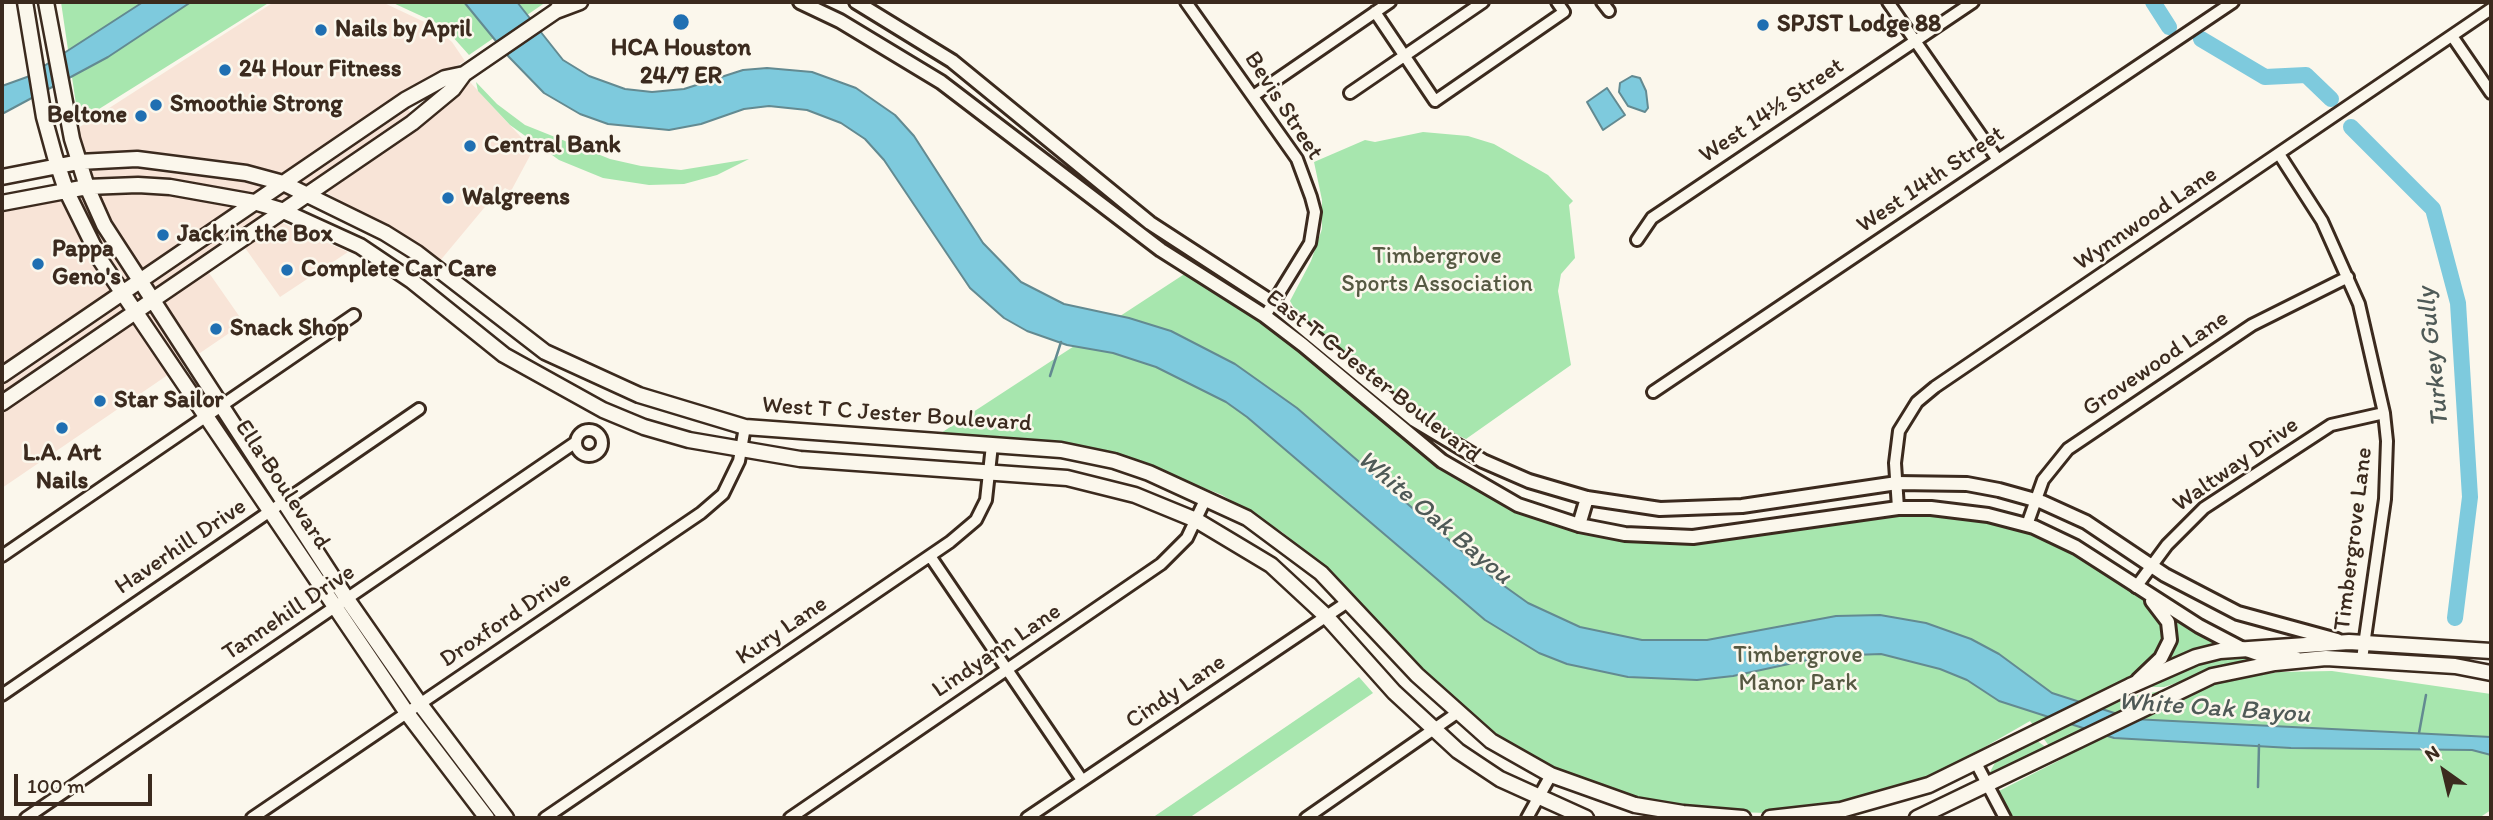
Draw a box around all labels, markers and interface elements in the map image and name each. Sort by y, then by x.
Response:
place label: SPJST Lodge 88 [1777,11,1941,39]
marker: HCA Houston 24/7 ER [671,12,691,32]
place label: Nails by April [335,16,472,44]
marker: SPJST Lodge 88 [1755,17,1771,33]
marker: Nails by April [313,22,329,38]
place label: HCA Houston 24/7 ER [611,35,751,91]
street label: Bevis Street [1237,46,1329,166]
street label: West 14½ Street [1694,52,1850,170]
place label: 24 Hour Fitness [239,56,402,84]
marker: 24 Hour Fitness [217,62,233,78]
place label: Smoothie Strong [170,91,342,119]
marker: Smoothie Strong [148,97,164,113]
place label: Beltone [47,102,127,130]
marker: Beltone [133,108,149,124]
street label: West 14th Street [1852,120,2010,240]
place label: Central Bank [484,132,621,160]
marker: Central Bank [462,138,478,154]
street label: Wynnwood Lane [2069,160,2223,278]
place label: Walgreens [462,184,570,212]
marker: Walgreens [440,190,456,206]
place label: Jack in the Box [177,221,333,249]
marker: Jack in the Box [155,227,171,243]
place label: Pappa Geno's [52,236,121,292]
park label: Timbergrove Sports Association [1341,243,1533,299]
marker: Pappa Geno's [30,256,46,272]
place label: Complete Car Care [301,256,497,284]
marker: Complete Car Care [279,262,295,278]
street label: East T C Jester Boulevard [1260,284,1486,470]
water label: Turkey Gully [2411,286,2457,428]
street label: Grovewood Lane [2078,305,2234,423]
place label: Snack Shop [230,315,349,343]
marker: Snack Shop [208,321,224,337]
place label: Star Sailor [114,387,224,415]
street label: West T C Jester Boulevard [761,391,1033,439]
marker: Star Sailor [92,393,108,409]
street label: Waltway Drive [2168,411,2304,519]
street label: Ella Boulevard [228,415,336,555]
marker: L.A. Art Nails [54,420,70,436]
place label: L.A. Art Nails [23,440,101,496]
water label: White Oak Bayou [1350,444,1518,592]
street label: Timbergrove Lane [2328,446,2380,632]
street label: Haverhill Drive [110,492,252,602]
street label: Tannehill Drive [217,558,361,668]
street label: Droxford Drive [435,566,577,674]
street label: Kury Lane [731,590,833,672]
street label: Lindyann Lane [927,597,1067,705]
park label: Timbergrove Manor Park [1733,642,1863,698]
street label: Cindy Lane [1121,648,1231,736]
water label: White Oak Bayou [2117,687,2311,731]
north arrow [2409,736,2479,806]
text: N [2420,740,2444,766]
scale bar [18,760,156,804]
text: 100 m [27,773,85,798]

